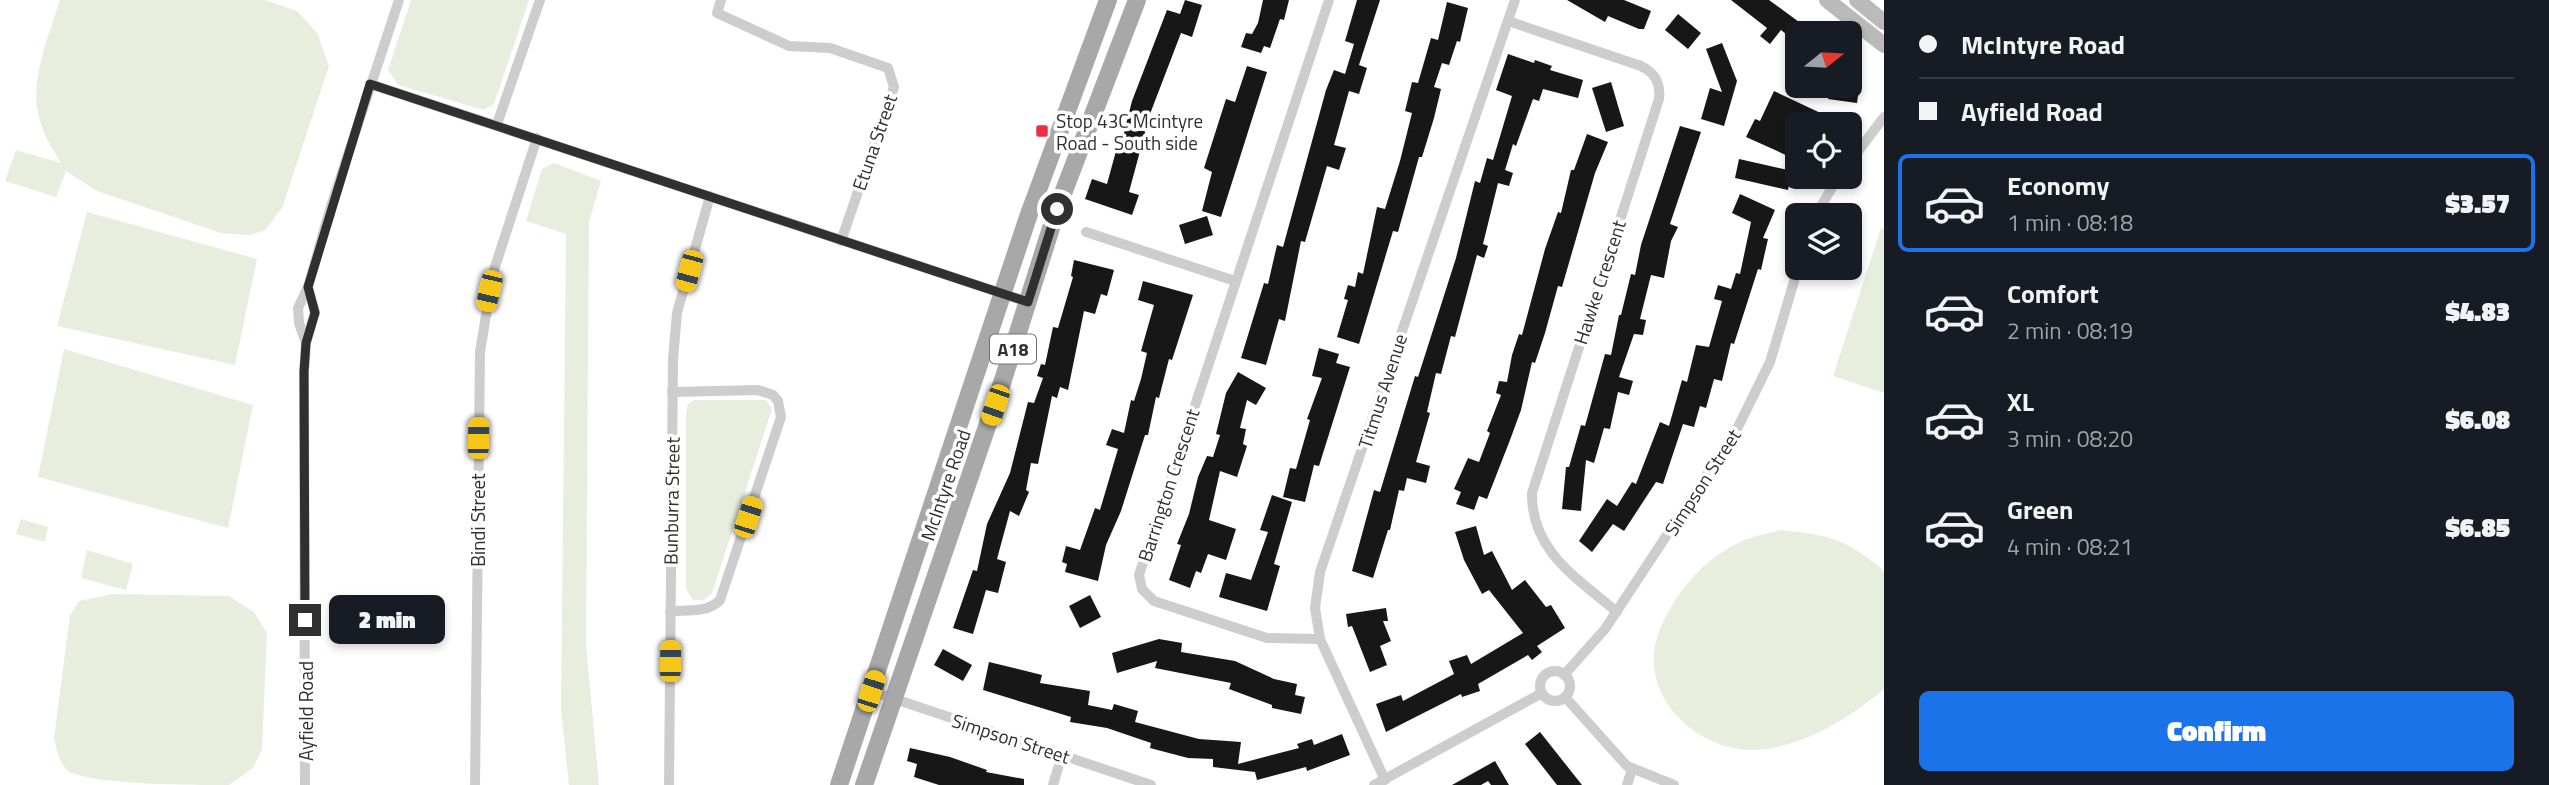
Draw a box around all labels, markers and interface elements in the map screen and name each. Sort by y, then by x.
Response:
north arrow [1785,21,1862,98]
map controls [1785,21,1862,280]
text: McIntyre Road [1961,25,2125,64]
street label: Etuna Street [844,90,904,194]
text: Ayfield Road [1961,92,2103,131]
place label: Stop 43C Mcintyre Road - South side [1056,106,1203,157]
button: locate [1785,112,1862,189]
marker: Stop 43C Mcintyre Road - South side [1034,123,1050,139]
text: Economy [2007,166,2109,205]
icon: car [1923,172,1986,235]
text: $3.57 [2445,184,2510,223]
route start [1041,193,1073,225]
button: layers [1785,203,1862,280]
text: 1 min · 08:18 [2007,205,2133,240]
street label: Hawke Crescent [1565,216,1633,348]
car [674,248,705,294]
car [475,268,504,314]
text: Comfort [2007,274,2099,313]
icon: car [1923,280,1986,343]
text: $4.83 [2445,292,2510,331]
text: 2 min · 08:19 [2007,313,2133,348]
street label: Titmus Avenue [1350,330,1414,452]
road number: A18 [990,334,1036,363]
car [979,382,1012,428]
text: XL [2007,382,2034,421]
icon: car [1923,388,1986,451]
text: $6.08 [2445,400,2510,439]
street label: Barrington Crescent [1130,404,1206,565]
car [468,417,489,459]
text: 3 min · 08:20 [2007,421,2133,456]
street label: Simpson Street [1656,422,1748,541]
street label: McIntyre Road [912,425,978,545]
street label: Bunburra Street [655,436,687,565]
street label: Bindi Street [463,473,492,567]
text: Green [2007,490,2073,529]
car [732,494,765,540]
icon: car [1923,496,1986,559]
text: $6.85 [2445,508,2510,547]
text: 4 min · 08:21 [2007,529,2133,564]
callout: 2 min [330,596,445,644]
text: 2 min [358,602,416,637]
route end [289,604,321,636]
car [660,640,681,682]
street label: Ayfield Road [291,661,320,761]
car [855,668,888,714]
button: Confirm [1919,691,2514,771]
street label: Simpson Street [948,705,1074,771]

